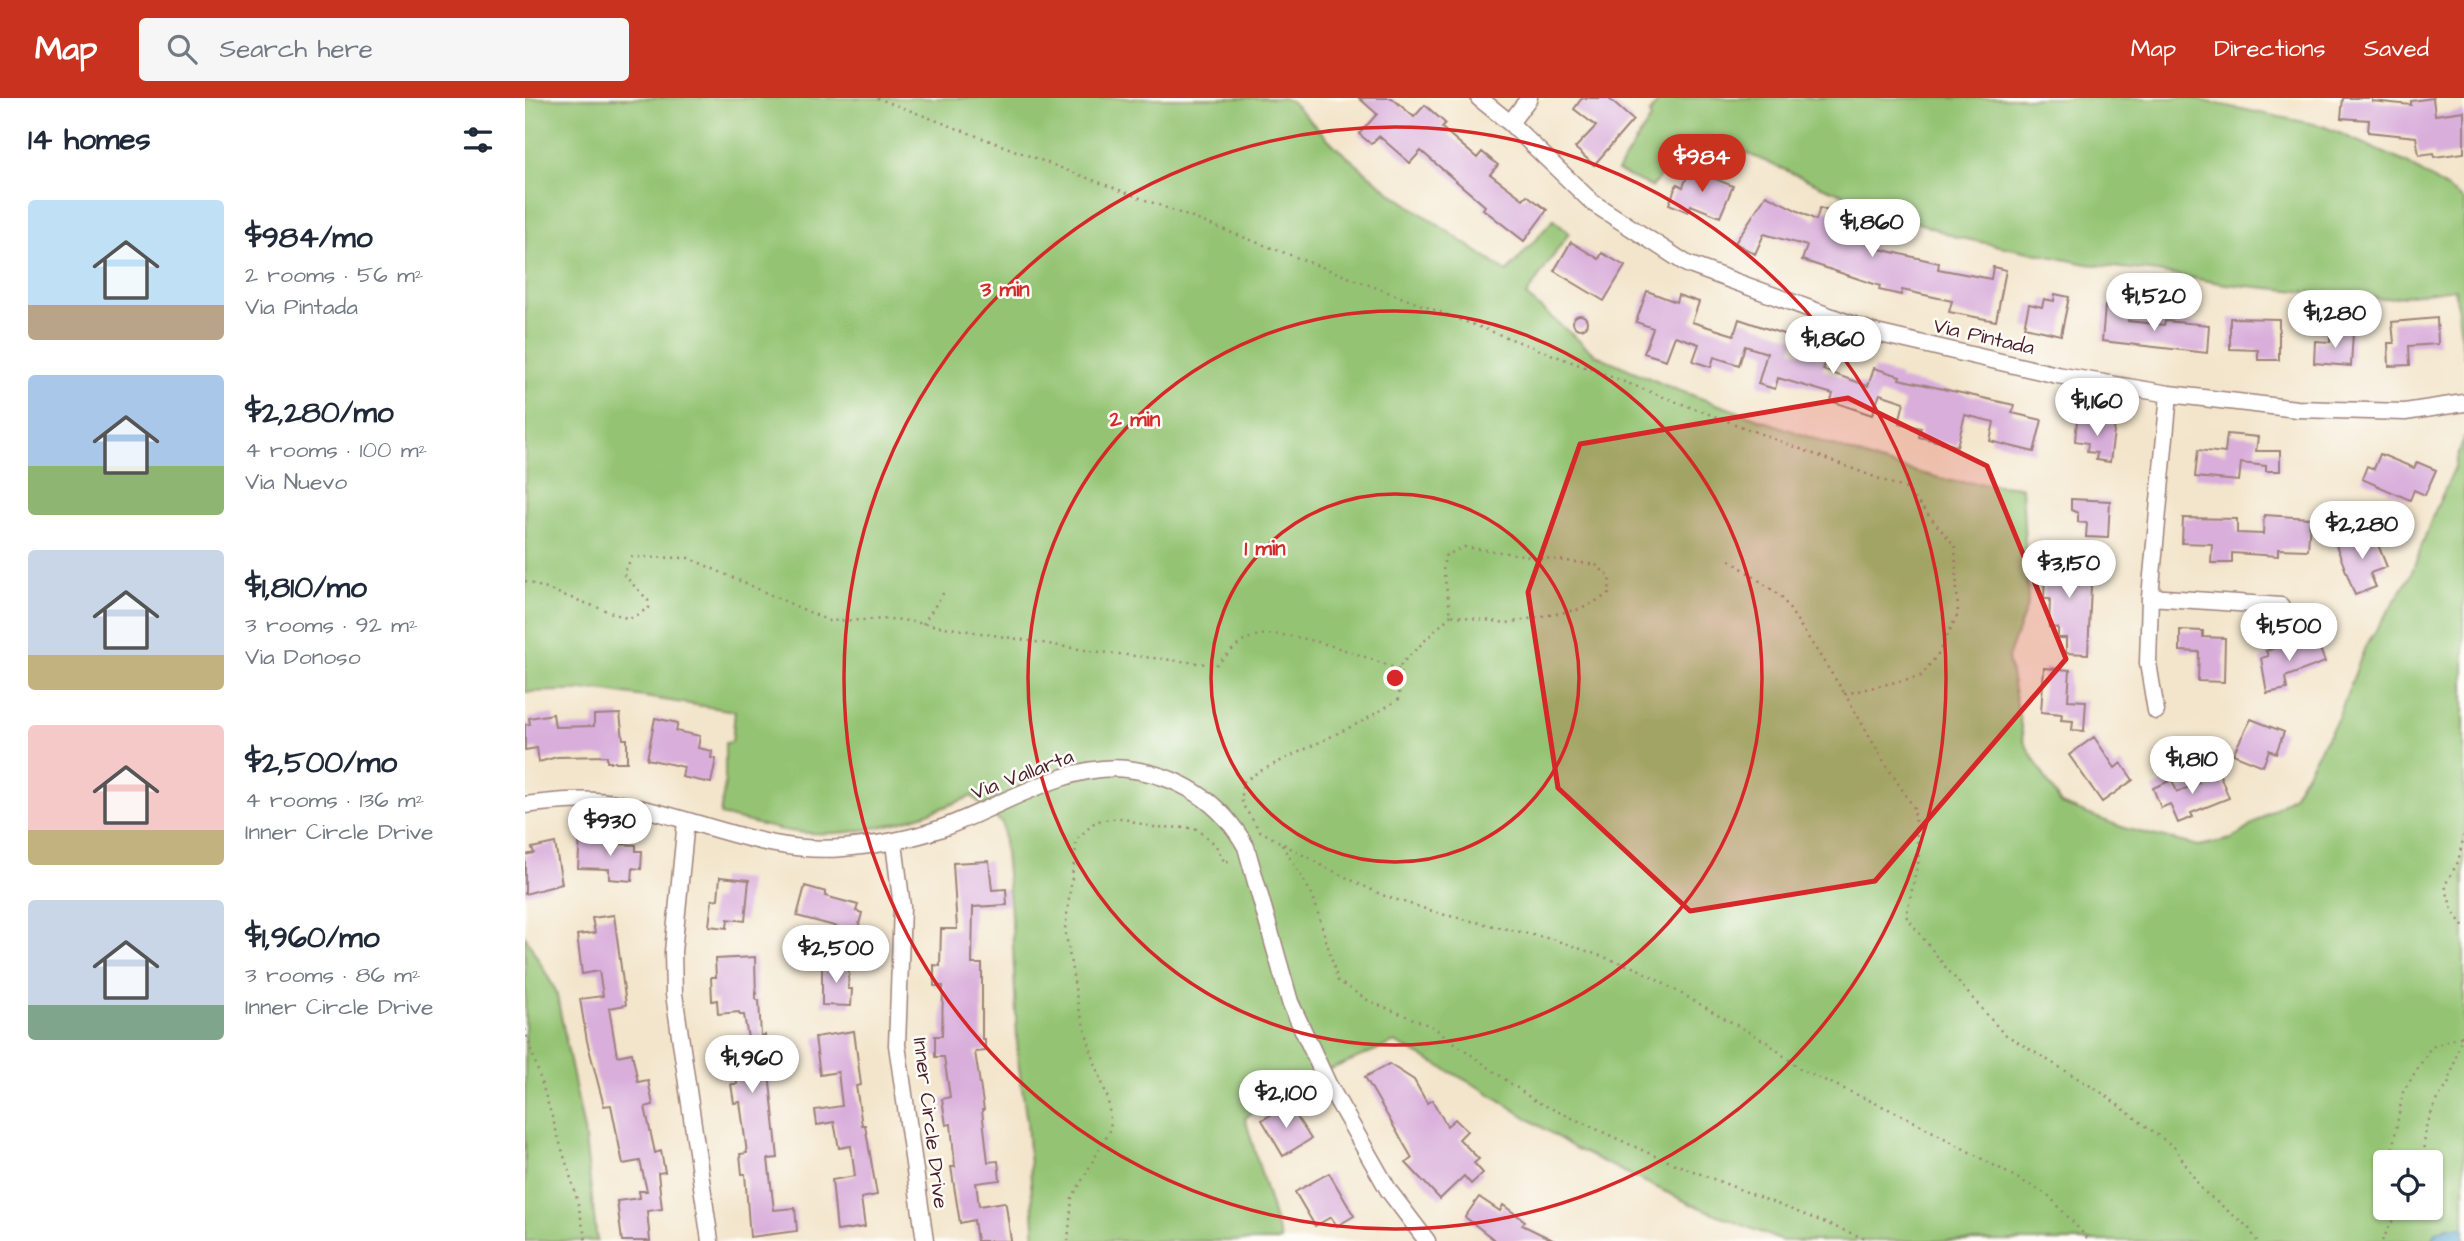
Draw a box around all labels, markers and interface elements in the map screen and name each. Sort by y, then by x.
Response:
search box [139,18,629,81]
text: Map [35,26,97,72]
icon: search [163,30,201,68]
text: Search here [219,31,373,67]
text: Map [2131,32,2176,66]
text: Directions [2214,32,2326,66]
text: Saved [2364,32,2429,66]
text: 14 homes [28,119,151,161]
icon: filters [459,121,497,159]
pin: $984 [1661,134,1743,194]
text: $984 [1674,141,1730,173]
pin: $1,860 [1815,200,1929,259]
text: $1,860 [1840,206,1904,238]
text: $984/mo [245,217,373,259]
icon: home [84,228,168,312]
text: 2 rooms · 56 m² [245,259,423,291]
pin: $1,520 [2097,274,2211,333]
text: 3 min [979,275,1030,304]
text: $1,520 [2122,280,2186,312]
pin: $1,280 [2278,290,2392,350]
text: Via Pintada [245,291,358,323]
text: $1,280 [2304,297,2366,329]
street label: Via Pintada [1930,311,2038,362]
pin: $1,860 [1776,316,1890,376]
text: $1,860 [1801,323,1865,355]
pin: $1,160 [2040,378,2154,438]
text: $1,160 [2071,385,2123,417]
text: $2,280/mo [245,392,394,434]
icon: home [84,403,168,487]
text: 2 min [1109,405,1161,434]
text: 4 rooms · 100 m² [245,434,427,466]
text: Via Nuevo [245,466,347,498]
pin: $2,280 [2305,502,2419,561]
text: $2,280 [2326,508,2398,540]
text: 1 min [1244,534,1286,563]
pin: $3,150 [2012,540,2126,600]
text: $3,150 [2038,547,2100,579]
text: $1,810/mo [245,567,367,609]
icon: home [84,578,168,662]
pin: $1,500 [2232,603,2346,663]
text: 3 rooms · 92 m² [245,609,418,641]
text: $1,500 [2256,610,2322,642]
text: Via Donoso [245,641,361,673]
centre of rings [1383,666,1407,690]
pin: $1,810 [2135,736,2249,796]
text: $2,500/mo [245,742,397,784]
street label: Via Vallarta [967,742,1078,807]
text: $1,810 [2166,743,2218,775]
icon: home [84,753,168,837]
text: 4 rooms · 136 m² [245,784,424,816]
pin: $930 [569,798,651,858]
text: $930 [584,805,636,837]
text: Inner Circle Drive [245,816,434,848]
text: $1,960/mo [245,917,380,959]
pin: $2,500 [779,926,893,985]
icon: home [84,928,168,1012]
text: $2,500 [798,932,874,964]
text: 3 rooms · 86 m² [245,959,421,991]
text: Inner Circle Drive [245,991,434,1023]
pin: $1,960 [695,1035,809,1095]
street label: Inner Circle Drive [906,1036,955,1210]
text: $1,960 [721,1042,783,1074]
pin: $2,100 [1229,1070,1343,1130]
text: $2,100 [1255,1077,1317,1109]
map controls [2373,1150,2443,1220]
button: locate [2373,1150,2443,1220]

